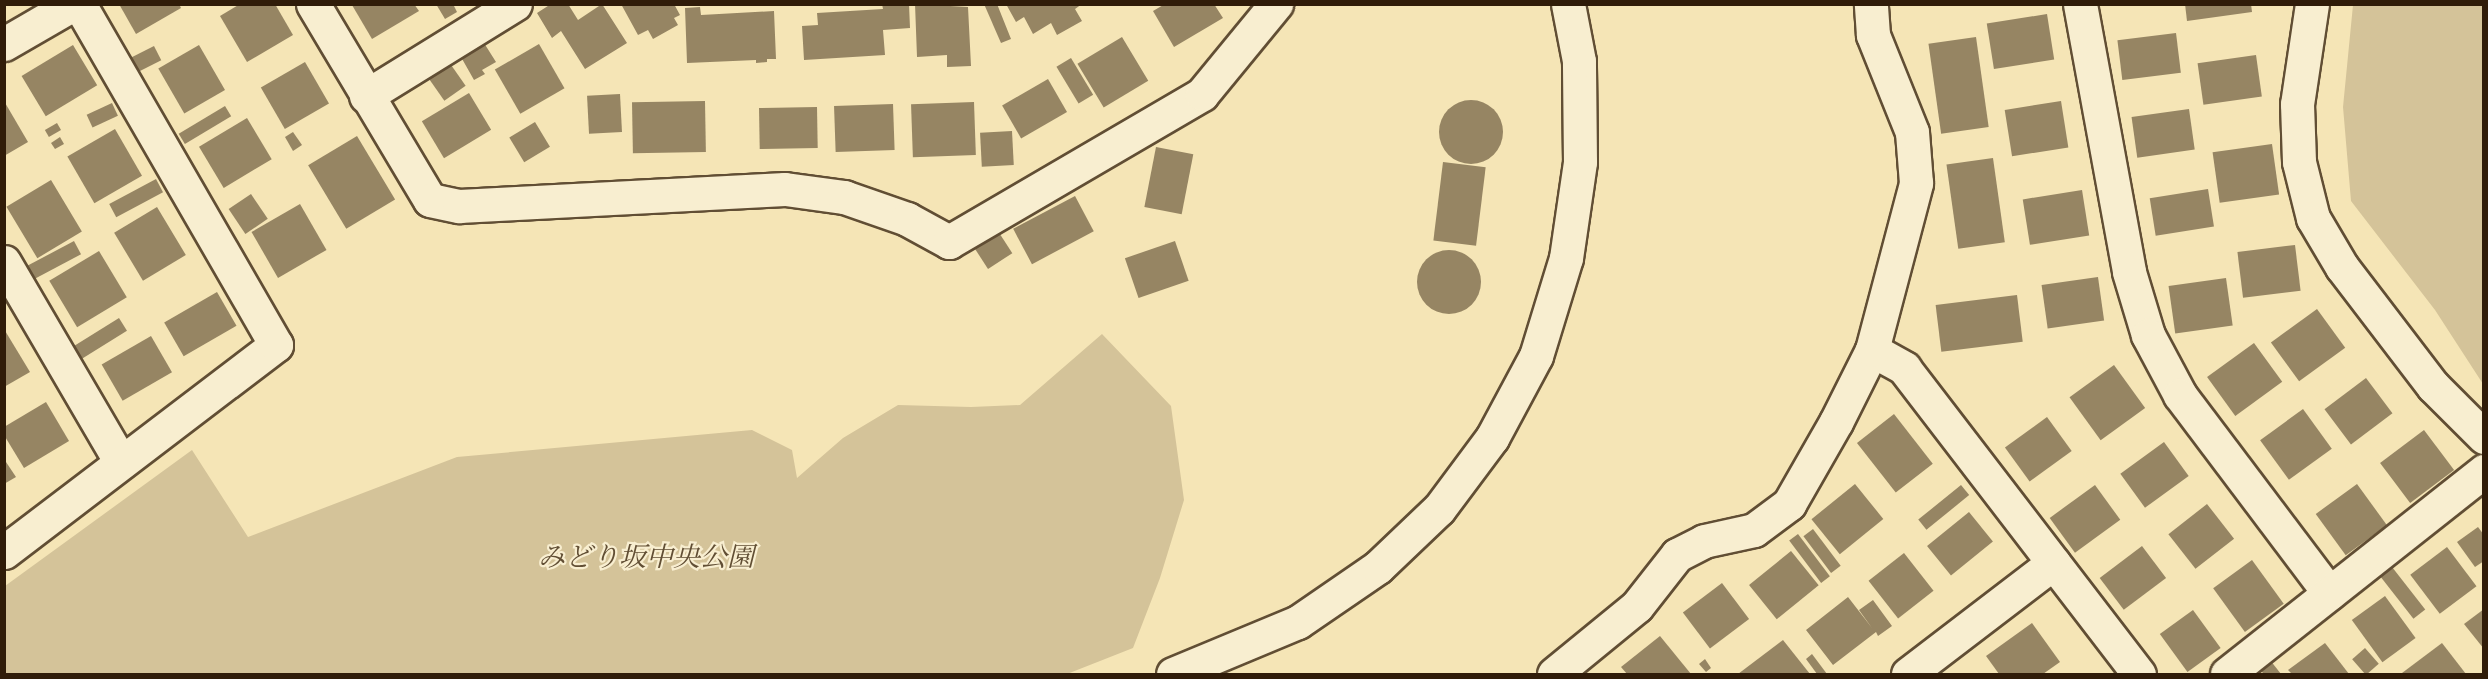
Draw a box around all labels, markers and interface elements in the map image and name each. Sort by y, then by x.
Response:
park label: みどり坂中央公園 [538,541,754,573]

